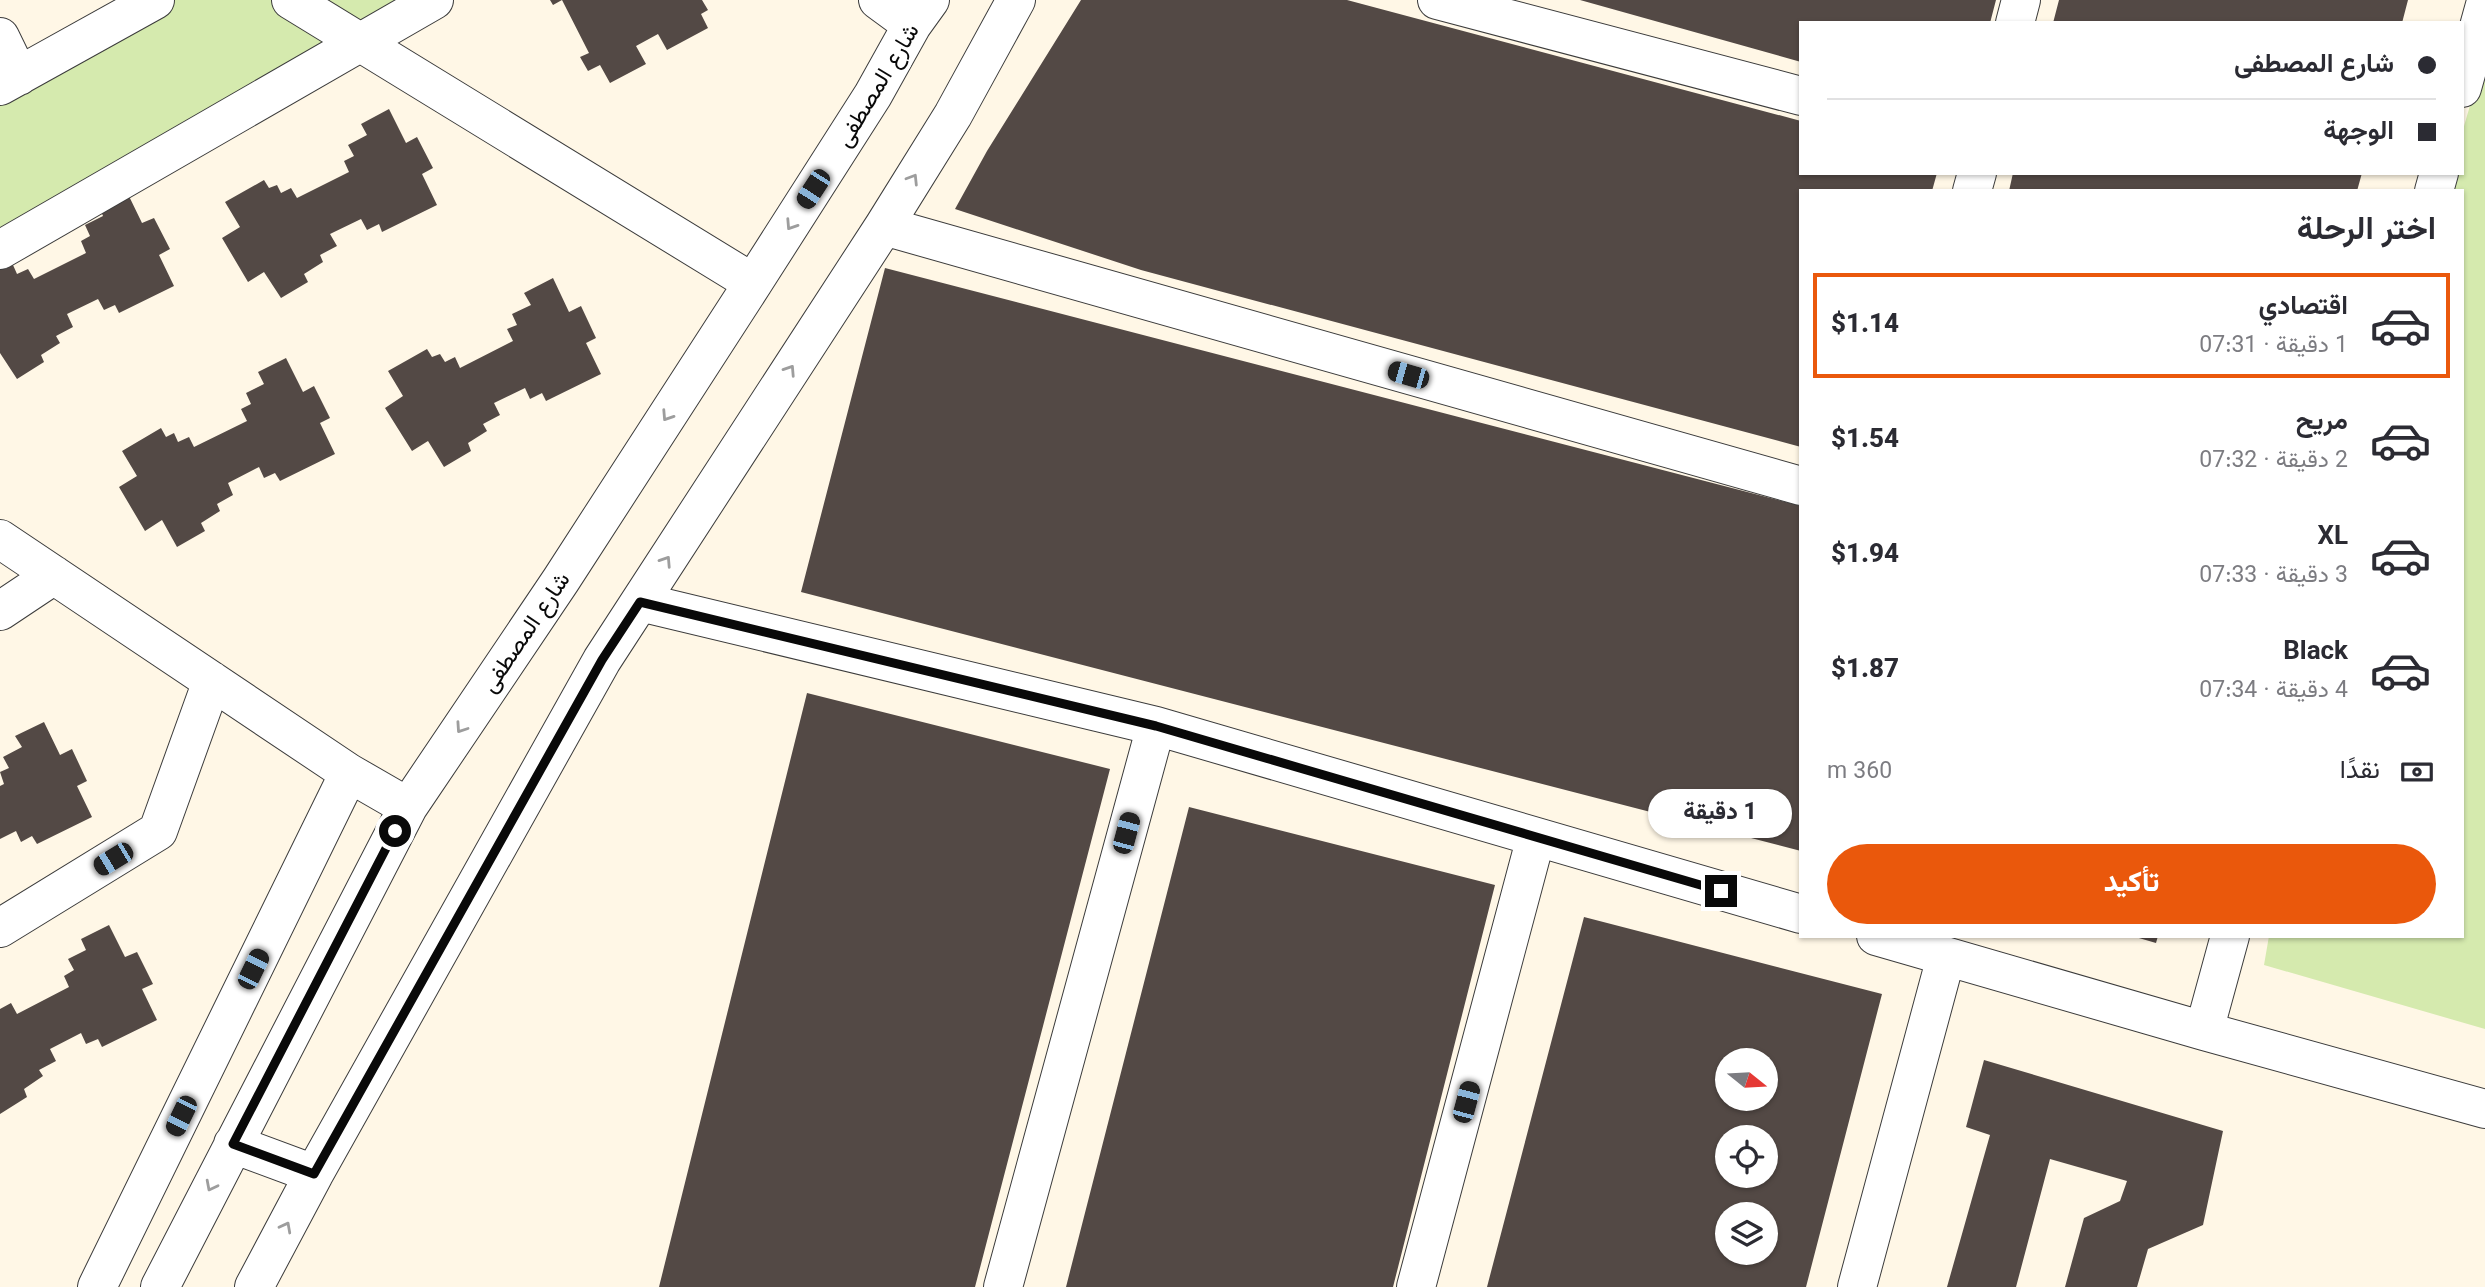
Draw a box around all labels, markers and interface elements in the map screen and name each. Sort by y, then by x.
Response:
street label: شارع المصطفى [827,17,930,155]
text: شارع المصطفى [2234,45,2394,86]
text: الوجهة [2323,112,2394,153]
car [793,166,834,212]
one-way arrow [904,174,917,187]
text: اختر الرحلة [2297,206,2436,256]
one-way arrow [786,217,799,230]
text: اقتصادي [2259,287,2348,328]
icon: car [2369,294,2432,357]
text: $1.14 [1831,305,1899,346]
text: 1 دقيقة · 07:31 [2199,328,2348,364]
car [1385,359,1432,391]
one-way arrow [782,365,795,378]
text: مريح [2296,402,2348,443]
one-way arrow [663,408,676,421]
icon: car [2369,409,2432,472]
text: $1.54 [1831,420,1899,461]
text: 2 دقيقة · 07:32 [2199,443,2348,479]
text: XL [2317,517,2348,558]
icon: car [2369,524,2432,587]
text: $1.94 [1831,535,1899,576]
one-way arrow [658,556,671,569]
text: 3 دقيقة · 07:33 [2199,558,2348,594]
street label: شارع المصطفى [473,565,581,701]
text: Black [2283,632,2348,673]
icon: car [2369,639,2432,702]
text: $1.87 [1831,650,1899,691]
text: 4 دقيقة · 07:34 [2199,673,2348,709]
one-way arrow [457,720,469,733]
text: نقدًا [2340,751,2380,792]
icon: cash [2398,753,2436,791]
text: 360 m [1827,754,1892,790]
callout: 1 دقيقة [1649,790,1793,838]
text: 1 دقيقة [1683,795,1757,831]
car [1111,810,1142,856]
route start [379,815,411,847]
car [90,839,137,879]
button: تأكيد [1827,844,2436,924]
route end [1705,875,1737,907]
car [235,946,272,992]
north arrow [1715,1048,1778,1111]
map controls [1715,1048,1778,1265]
car [1451,1079,1482,1125]
car [163,1093,200,1139]
button: locate [1715,1125,1778,1188]
one-way arrow [206,1179,220,1191]
button: layers [1715,1202,1778,1265]
one-way arrow [278,1221,291,1234]

